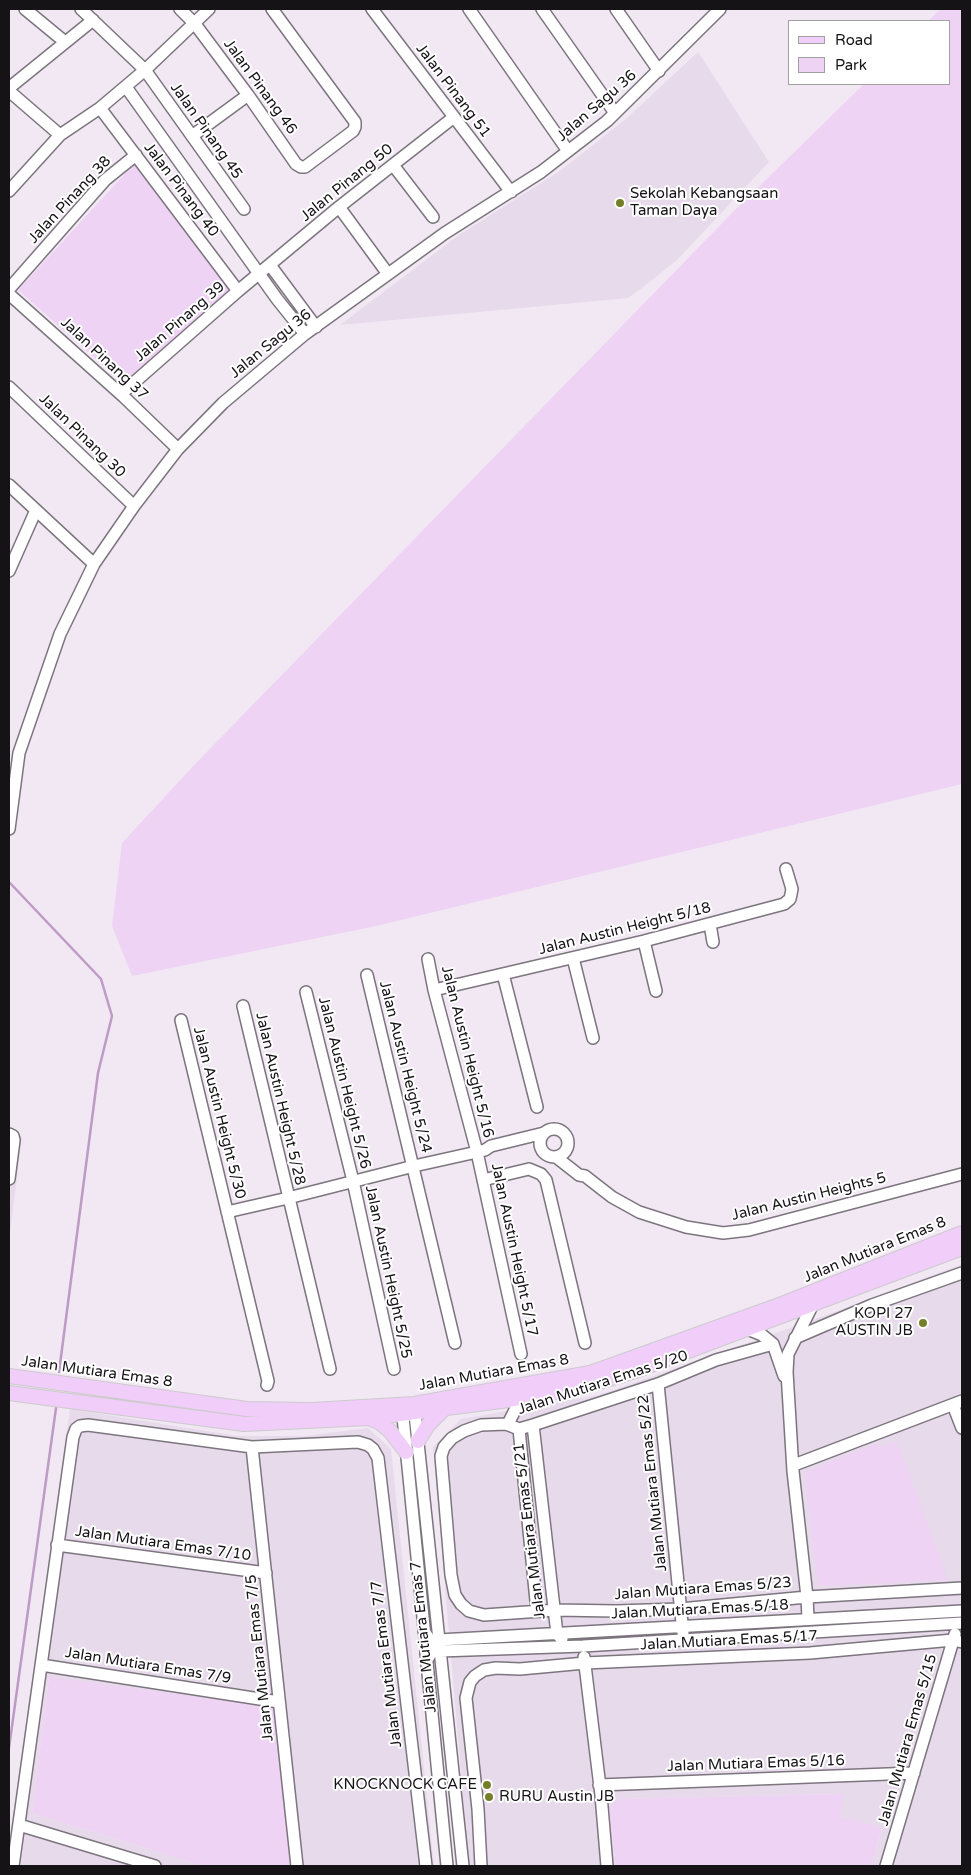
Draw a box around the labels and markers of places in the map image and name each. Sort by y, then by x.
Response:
place label: Sekolah Kebangsaan Taman Daya [630,185,778,220]
marker: Sekolah Kebangsaan Taman Daya [614,197,626,209]
place label: KOPI 27 AUSTIN JB [835,1305,913,1340]
marker: KOPI 27 AUSTIN JB [917,1317,929,1329]
place label: KNOCKNOCK CAFE [333,1776,477,1794]
marker: KNOCKNOCK CAFE [481,1779,493,1791]
place label: RURU Austin JB [499,1788,614,1806]
marker: RURU Austin JB [483,1791,495,1803]

